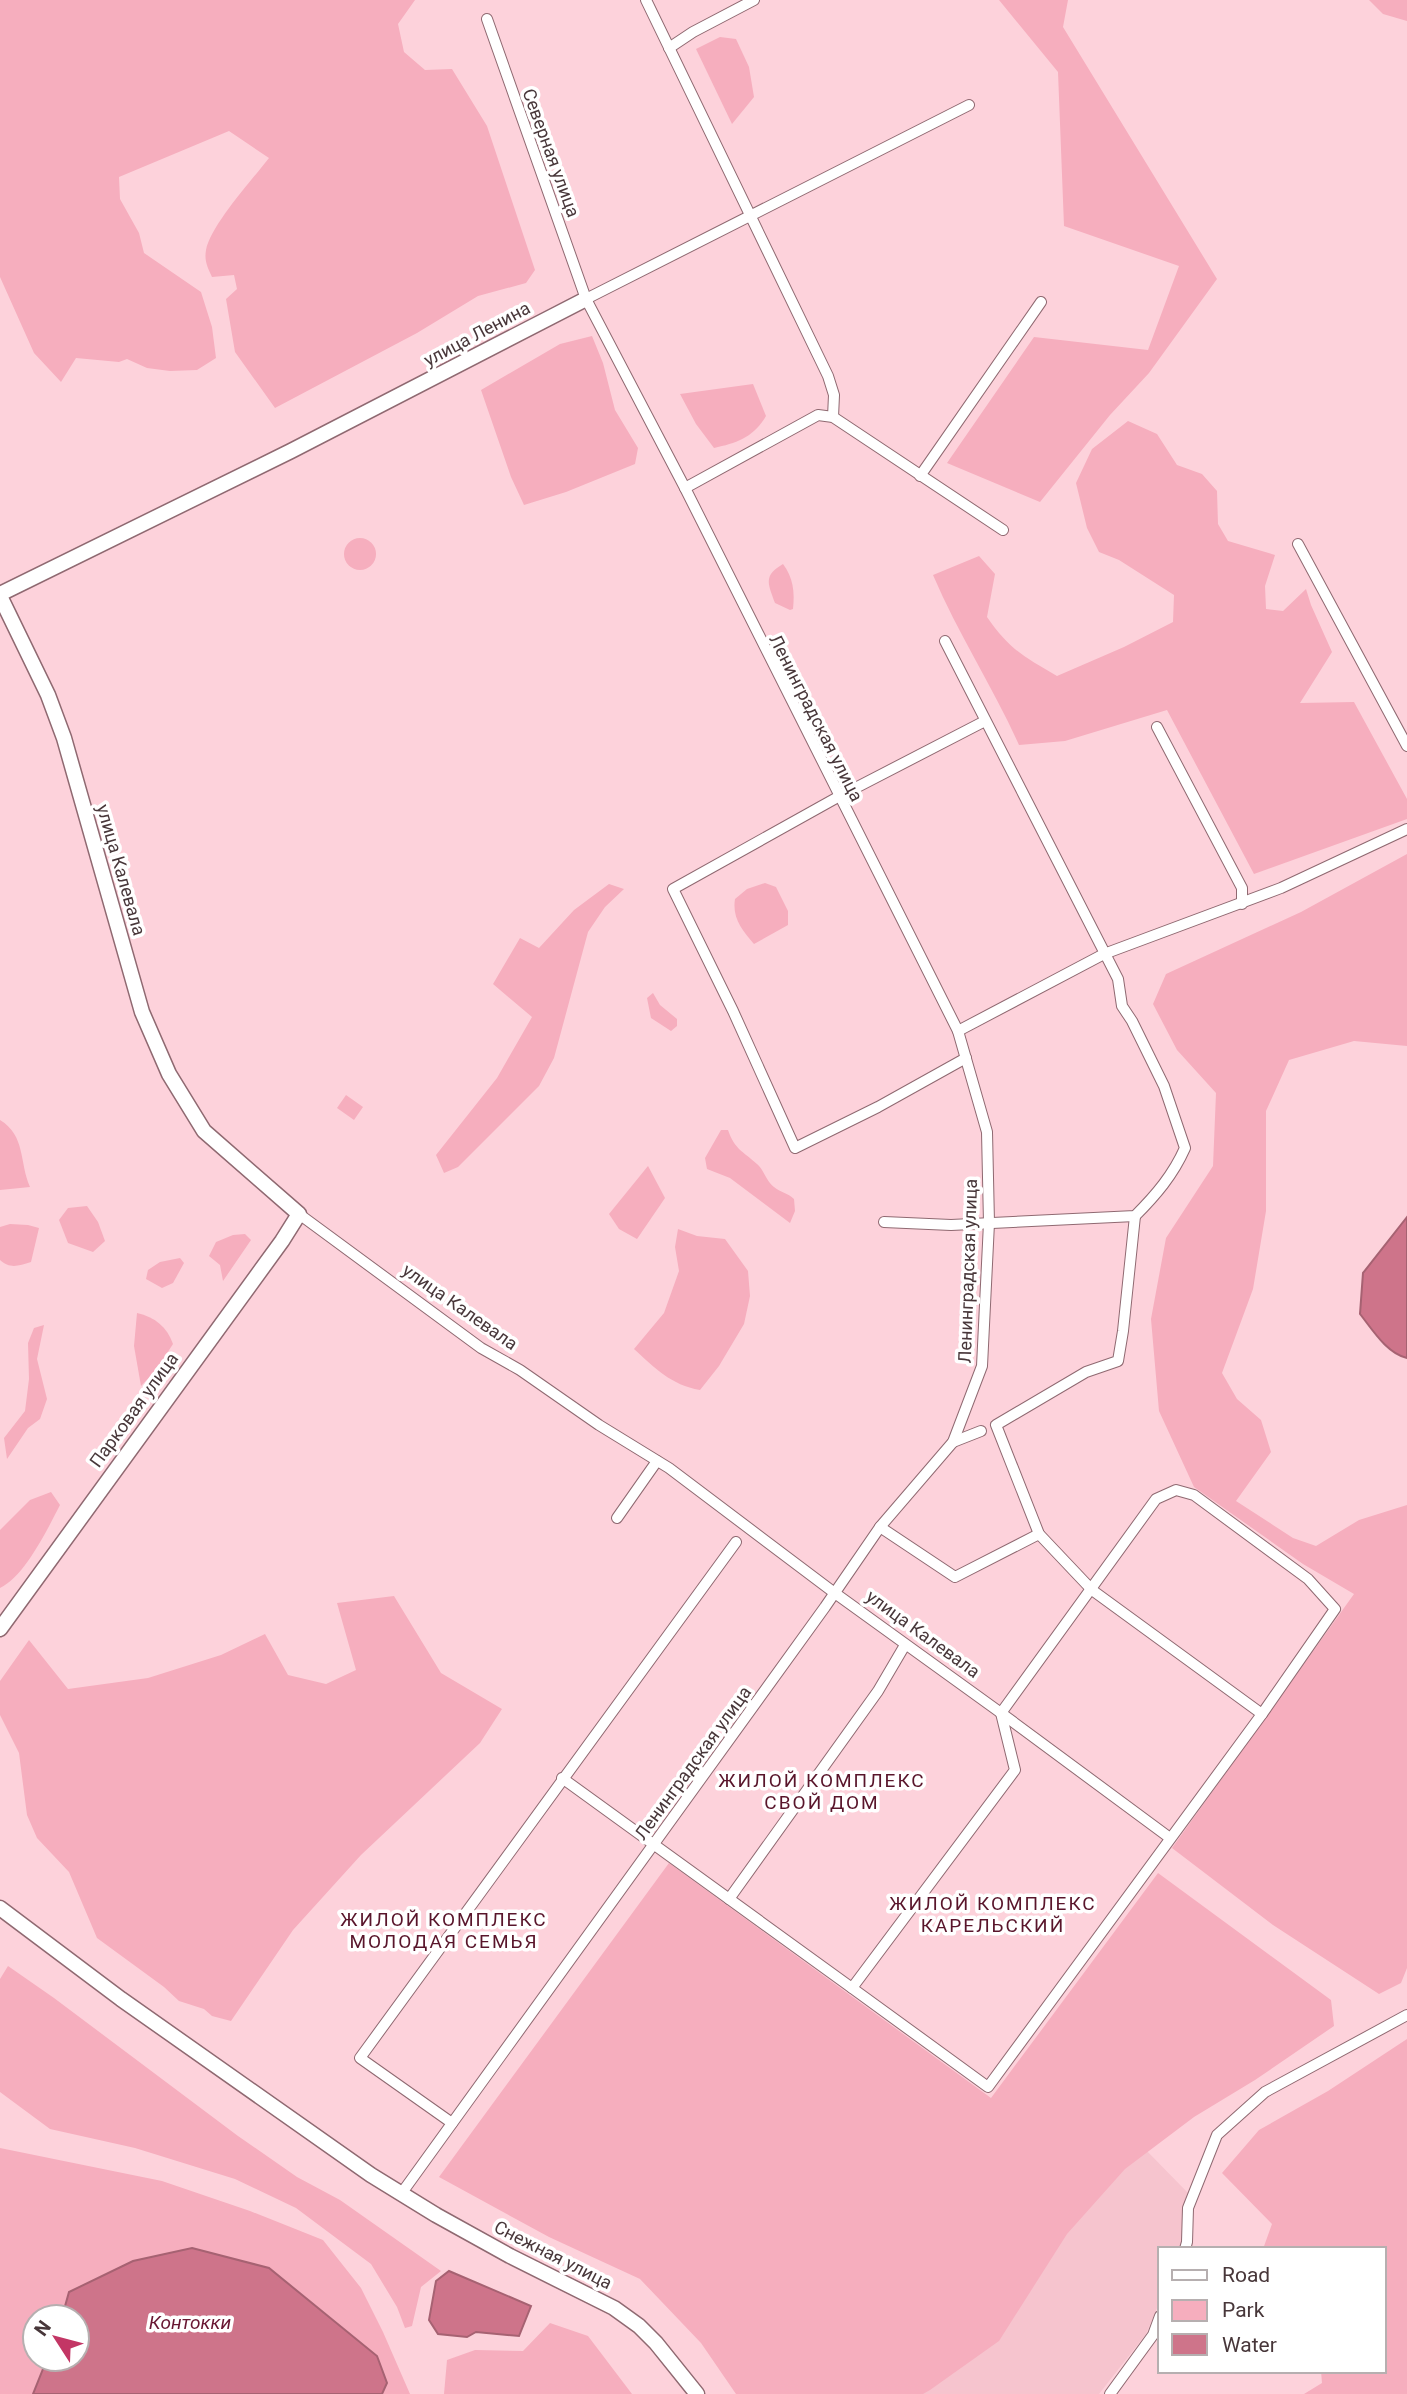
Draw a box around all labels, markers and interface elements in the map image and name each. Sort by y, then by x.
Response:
street label: Северная улица [518,86,584,220]
street label: улица Ленина [420,297,533,370]
street label: Ленинградская улица [765,631,868,805]
street label: улица Калевала [93,802,150,938]
street label: Ленинградская улица [954,1178,981,1364]
street label: улица Калевала [399,1259,522,1354]
street label: Парковая улица [85,1348,182,1471]
street label: улица Калевала [862,1585,984,1682]
street label: Ленинградская улица [630,1682,755,1843]
district label: ЖИЛОЙ КОМПЛЕКС СВОЙ ДОМ [718,1769,926,1814]
district label: ЖИЛОЙ КОМПЛЕКС КАРЕЛЬСКИЙ [889,1892,1097,1937]
district label: ЖИЛОЙ КОМПЛЕКС МОЛОДАЯ СЕМЬЯ [340,1908,548,1953]
street label: Снежная улица [491,2216,616,2293]
legend [1158,2247,1386,2373]
text: Road [1222,2263,1270,2287]
text: Park [1222,2298,1265,2322]
north arrow [21,2303,91,2373]
water label: Контокки [149,2311,232,2334]
text: N [29,2316,56,2340]
text: Water [1222,2333,1277,2357]

